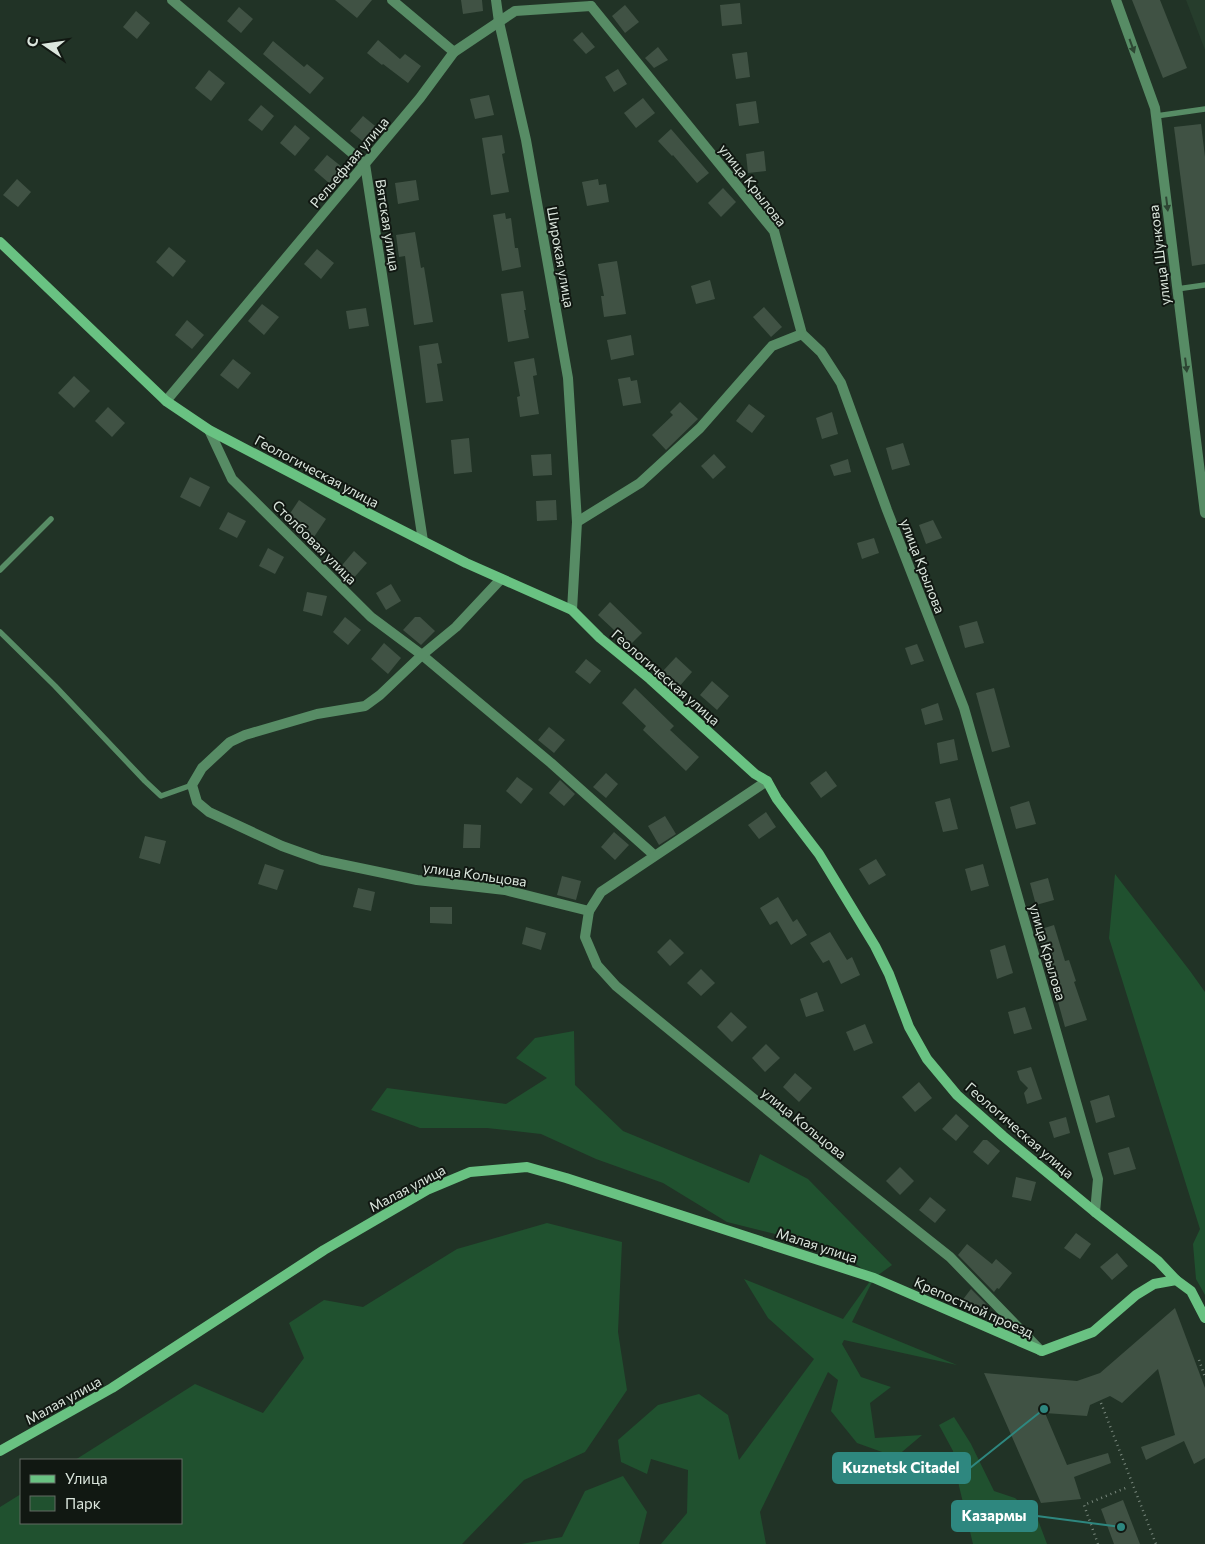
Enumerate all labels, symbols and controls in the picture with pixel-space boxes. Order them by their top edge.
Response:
north arrow [20,20,70,70]
text: С [22,35,41,49]
one-way arrow [1129,39,1137,54]
street label: Рельефная улица [306,113,392,211]
street label: улица Крылова [716,140,790,230]
street label: Вятская улица [372,178,404,272]
one-way arrow [1163,196,1171,212]
street label: улица Шункова [1144,204,1174,306]
street label: Широкая улица [544,205,578,309]
one-way arrow [1183,357,1191,373]
street label: Геологическая улица [252,431,382,511]
street label: Столбовая улица [269,496,361,588]
street label: улица Крылова [897,516,949,616]
street label: Геологическая улица [608,625,724,729]
street label: улица Кольцова [422,858,528,890]
street label: улица Крылова [1026,902,1070,1002]
street label: Геологическая улица [962,1078,1078,1182]
street label: улица Кольцова [758,1083,850,1163]
street label: Малая улица [366,1161,448,1215]
street label: Малая улица [774,1224,860,1266]
street label: Крепостной проезд [912,1273,1036,1341]
street label: Малая улица [22,1372,104,1428]
callout: Kuznetsk Citadel [833,1453,970,1483]
text: Kuznetsk Citadel [842,1458,960,1476]
legend [20,1459,182,1524]
text: Улица [65,1469,107,1487]
text: Парк [65,1494,101,1512]
callout: Казармы [952,1501,1037,1531]
text: Казармы [961,1506,1027,1524]

